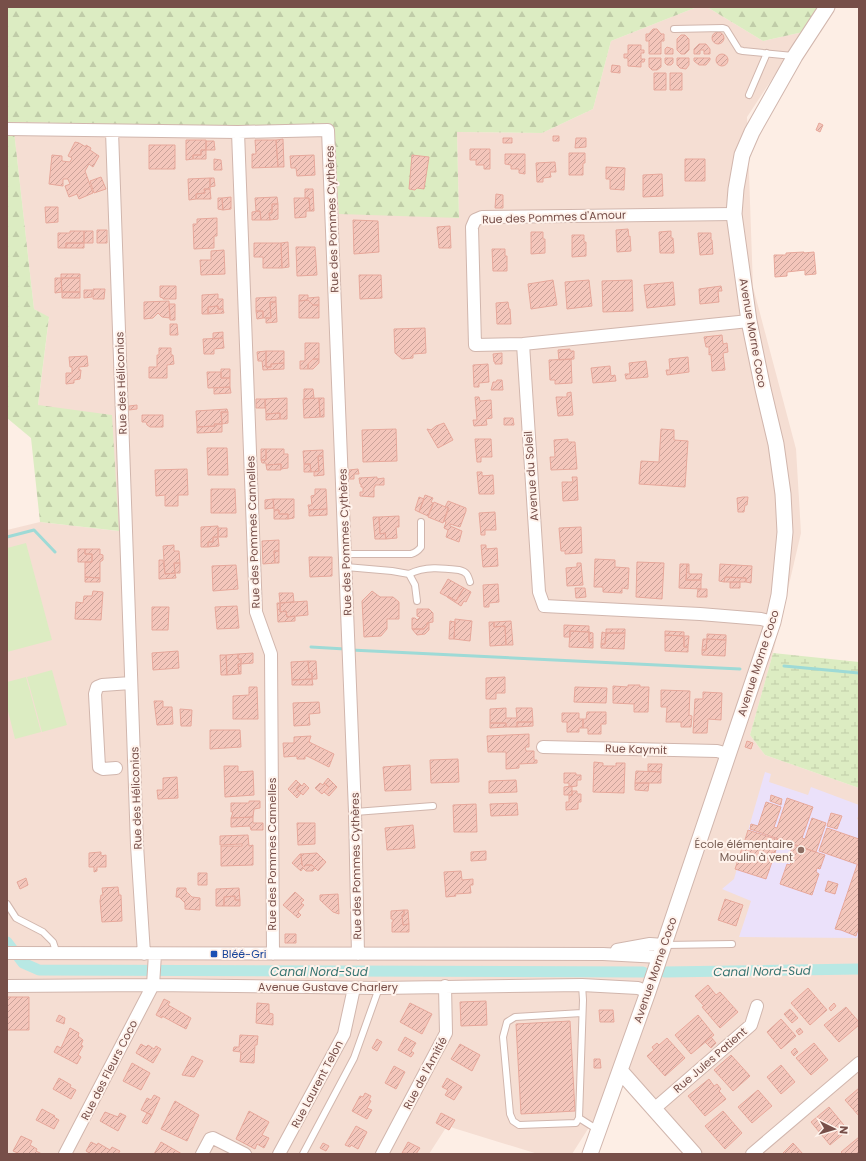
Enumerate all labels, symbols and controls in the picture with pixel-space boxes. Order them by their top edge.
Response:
street label: Rue des Pommes Cythères [321,145,343,293]
street label: Rue des Pommes d'Amour [482,206,626,228]
street label: Avenue Morne Coco [735,277,771,389]
street label: Rue des Héliconias [111,331,131,435]
street label: Avenue du Soleil [520,431,542,521]
street label: Rue des Pommes Cannelles [242,455,264,609]
street label: Rue des Pommes Cythères [334,468,356,616]
street label: Avenue Morne Coco [733,608,783,718]
street label: Rue Kaymit [605,740,667,758]
street label: Rue des Héliconias [126,746,146,850]
street label: Rue des Pommes Cannelles [264,777,280,930]
street label: Rue des Pommes Cythères [347,792,365,940]
place label: École élémentaire Moulin à vent [695,836,793,865]
marker: École élémentaire Moulin à vent [796,845,806,855]
street label: Avenue Morne Coco [629,915,681,1025]
place label: Bléé-Gri [222,946,267,962]
marker: Bléé-Gri [209,949,219,959]
water label: Canal Nord-Sud [713,962,812,980]
water label: Canal Nord-Sud [270,963,369,980]
street label: Avenue Gustave Charlery [258,979,399,995]
street label: Rue des Fleurs Coco [77,1017,141,1123]
street label: Rue Jules Patient [670,1023,750,1097]
street label: Rue de l'Amitié [399,1034,451,1112]
street label: Rue Laurent Telon [287,1037,347,1131]
north arrow [814,1109,854,1149]
text: N [836,1125,852,1135]

